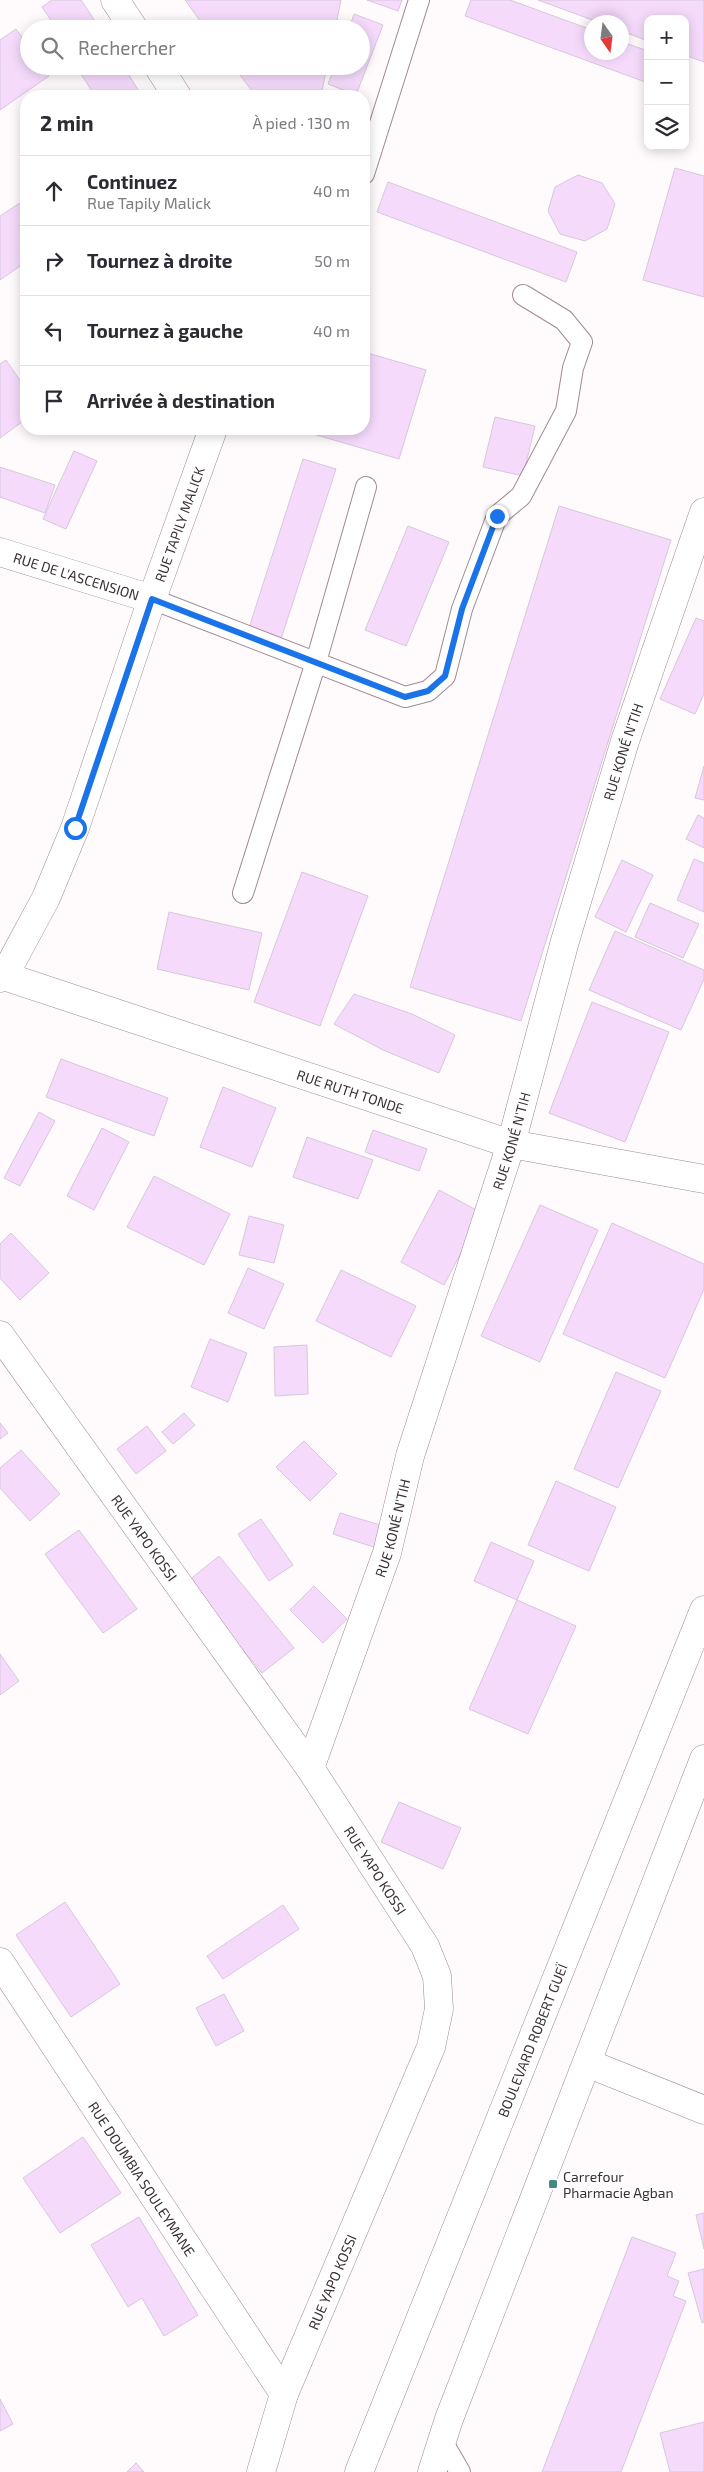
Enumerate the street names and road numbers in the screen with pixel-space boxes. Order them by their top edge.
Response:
street label: RUE TAPILY MALICK [150,463,208,584]
street label: RUE DE L'ASCENSION [11,548,141,603]
street label: RUE KONÉ N'TIH [599,701,646,802]
street label: RUE RUTH TONDE [295,1065,406,1116]
street label: RUE KONÉ N'TIH [488,1090,533,1192]
street label: RUE KONÉ N'TIH [371,1477,413,1579]
street label: RUE YAPO KOSSI [108,1491,182,1584]
street label: RUE YAPO KOSSI [341,1823,411,1917]
street label: BOULEVARD ROBERT GUEÏ [493,1961,570,2120]
street label: RUE DOUMBIA SOULEYMANE [85,2098,199,2259]
street label: RUE YAPO KOSSI [304,2232,360,2332]

